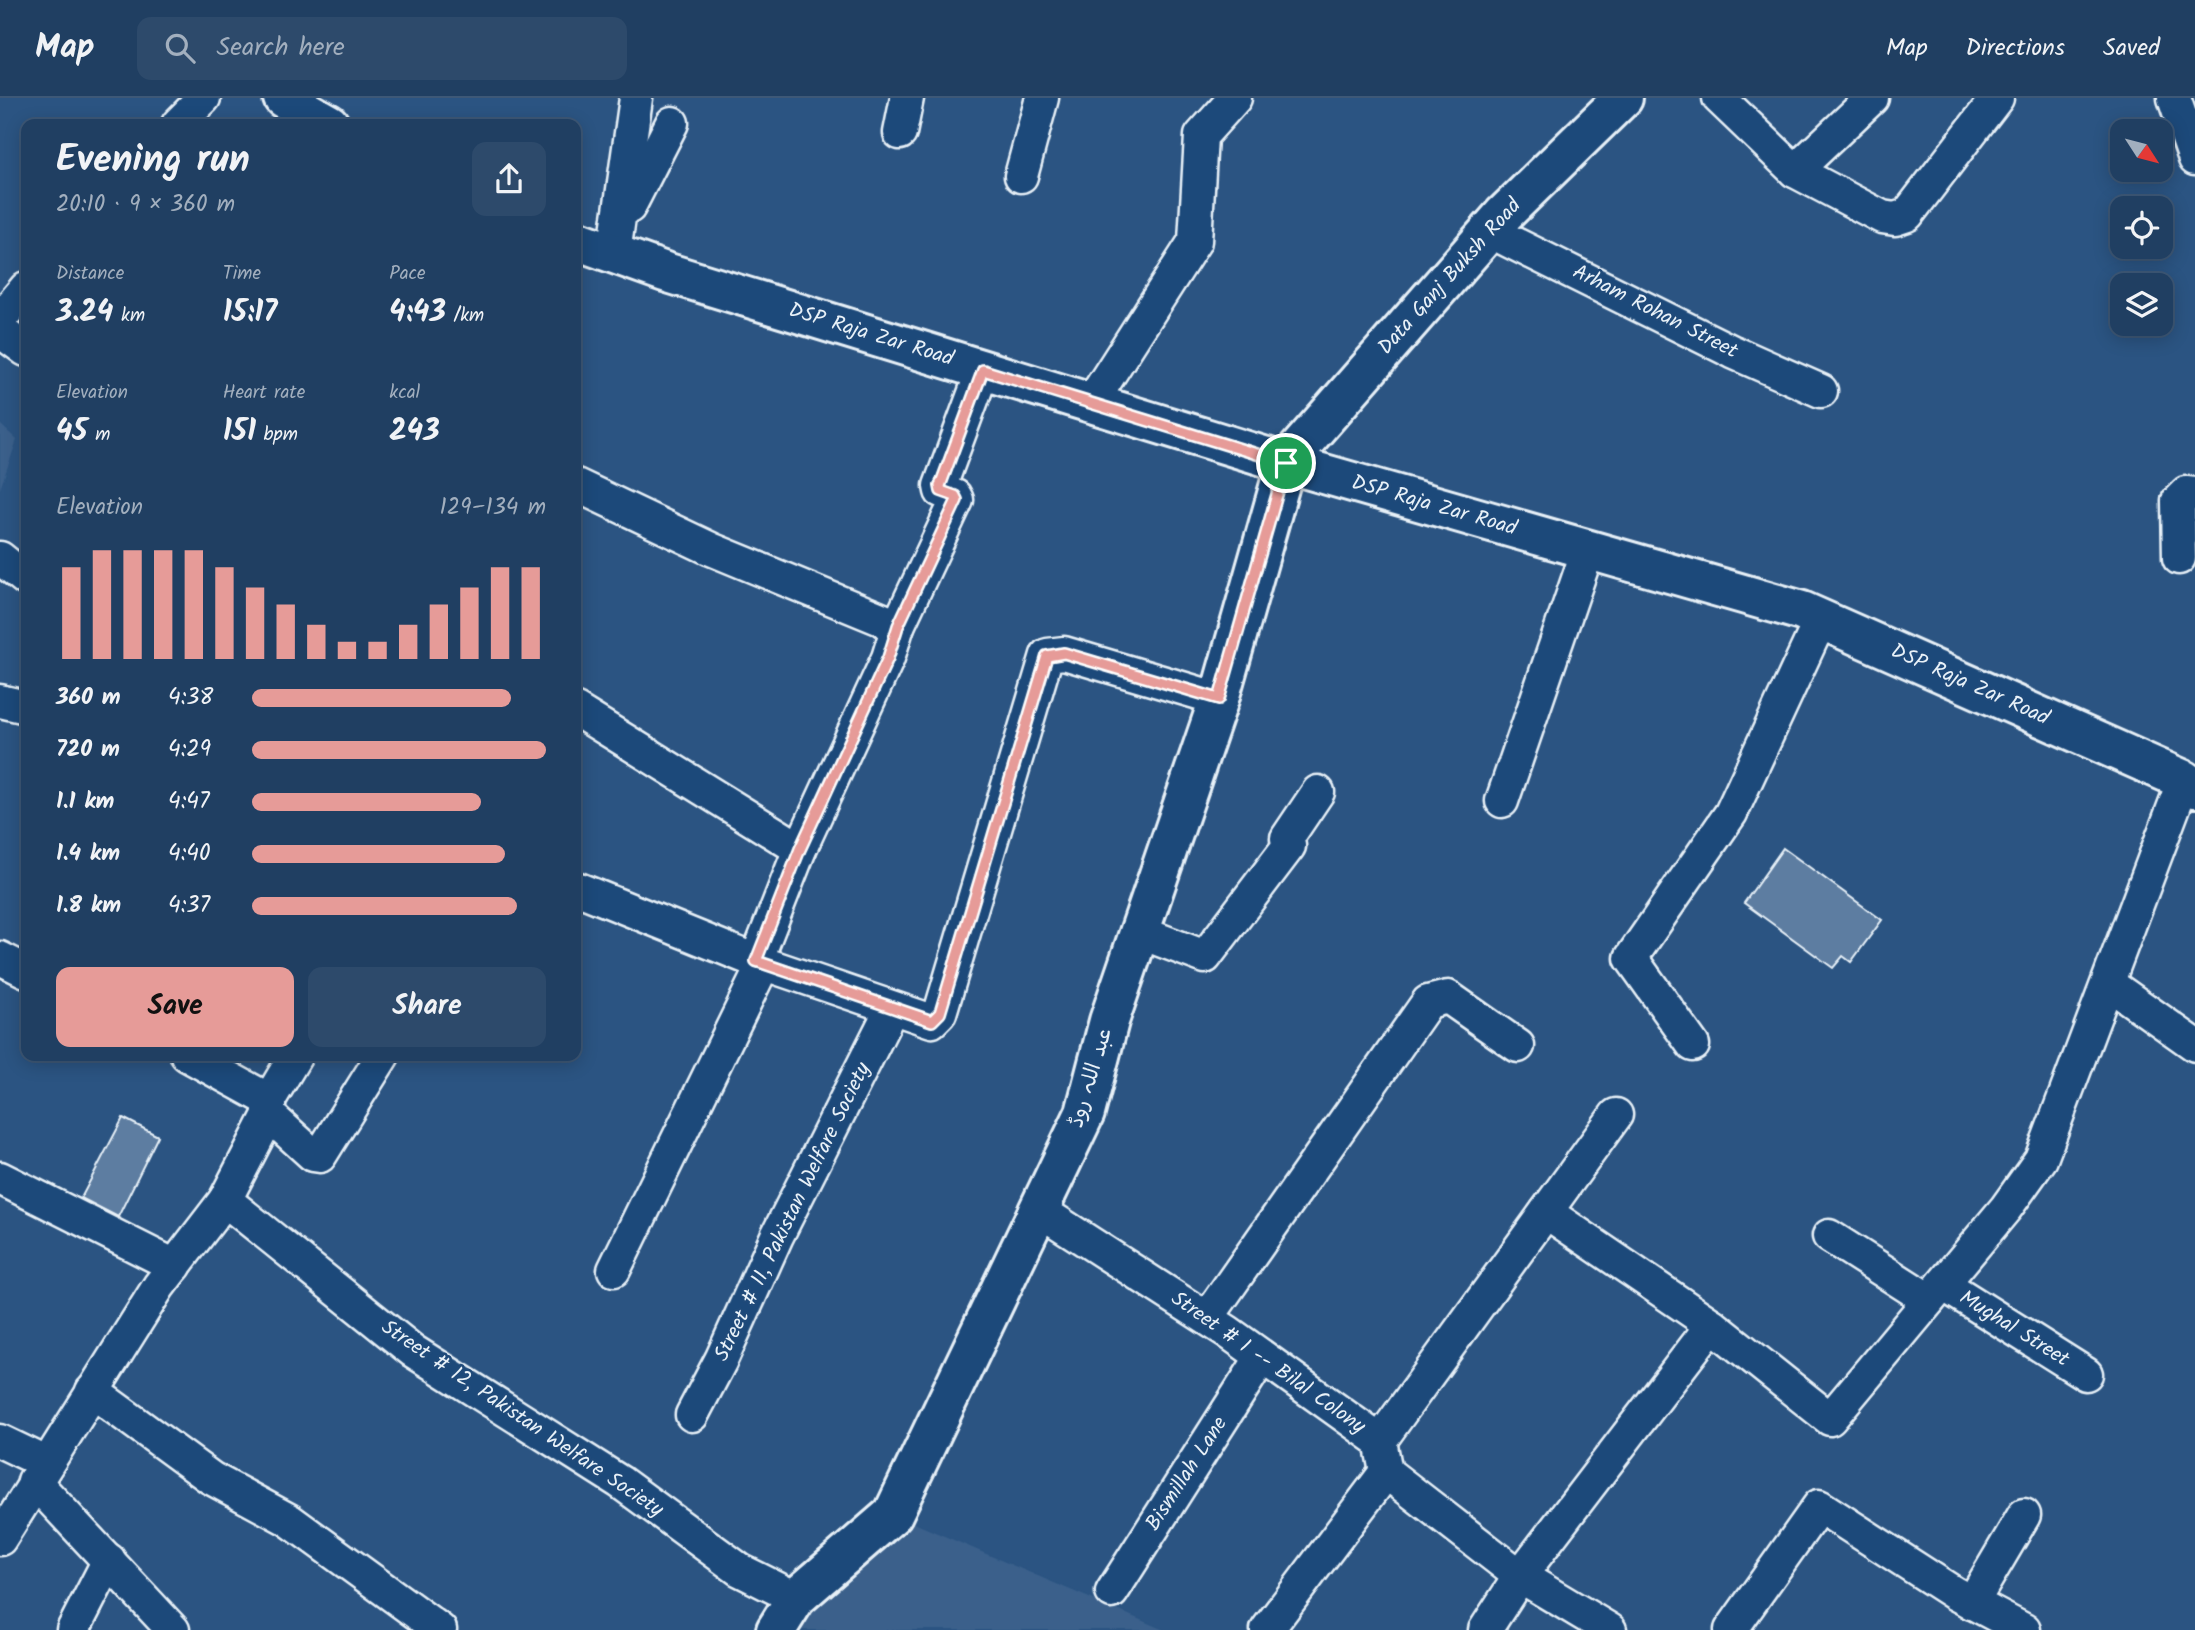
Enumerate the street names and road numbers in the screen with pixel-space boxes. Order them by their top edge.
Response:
street label: Data Ganj Buksh Road [1370,191,1530,363]
street label: Arham Rohan Street [1567,256,1744,368]
street label: DSP Raja Zar Road [785,294,958,376]
street label: DSP Raja Zar Road [1347,467,1521,546]
street label: DSP Raja Zar Road [1885,635,2055,735]
street label: عبد اللہ روڈ [1060,1024,1122,1132]
street label: Street # 11, Pakistan Welfare Society [706,1057,880,1367]
street label: Mughal Street [1952,1282,2076,1376]
street label: Street # 1 -- Bilal Colony [1164,1283,1372,1443]
street label: Street # 12, Pakistan Welfare Society [374,1312,670,1526]
street label: Bismillah Lane [1138,1410,1237,1538]

